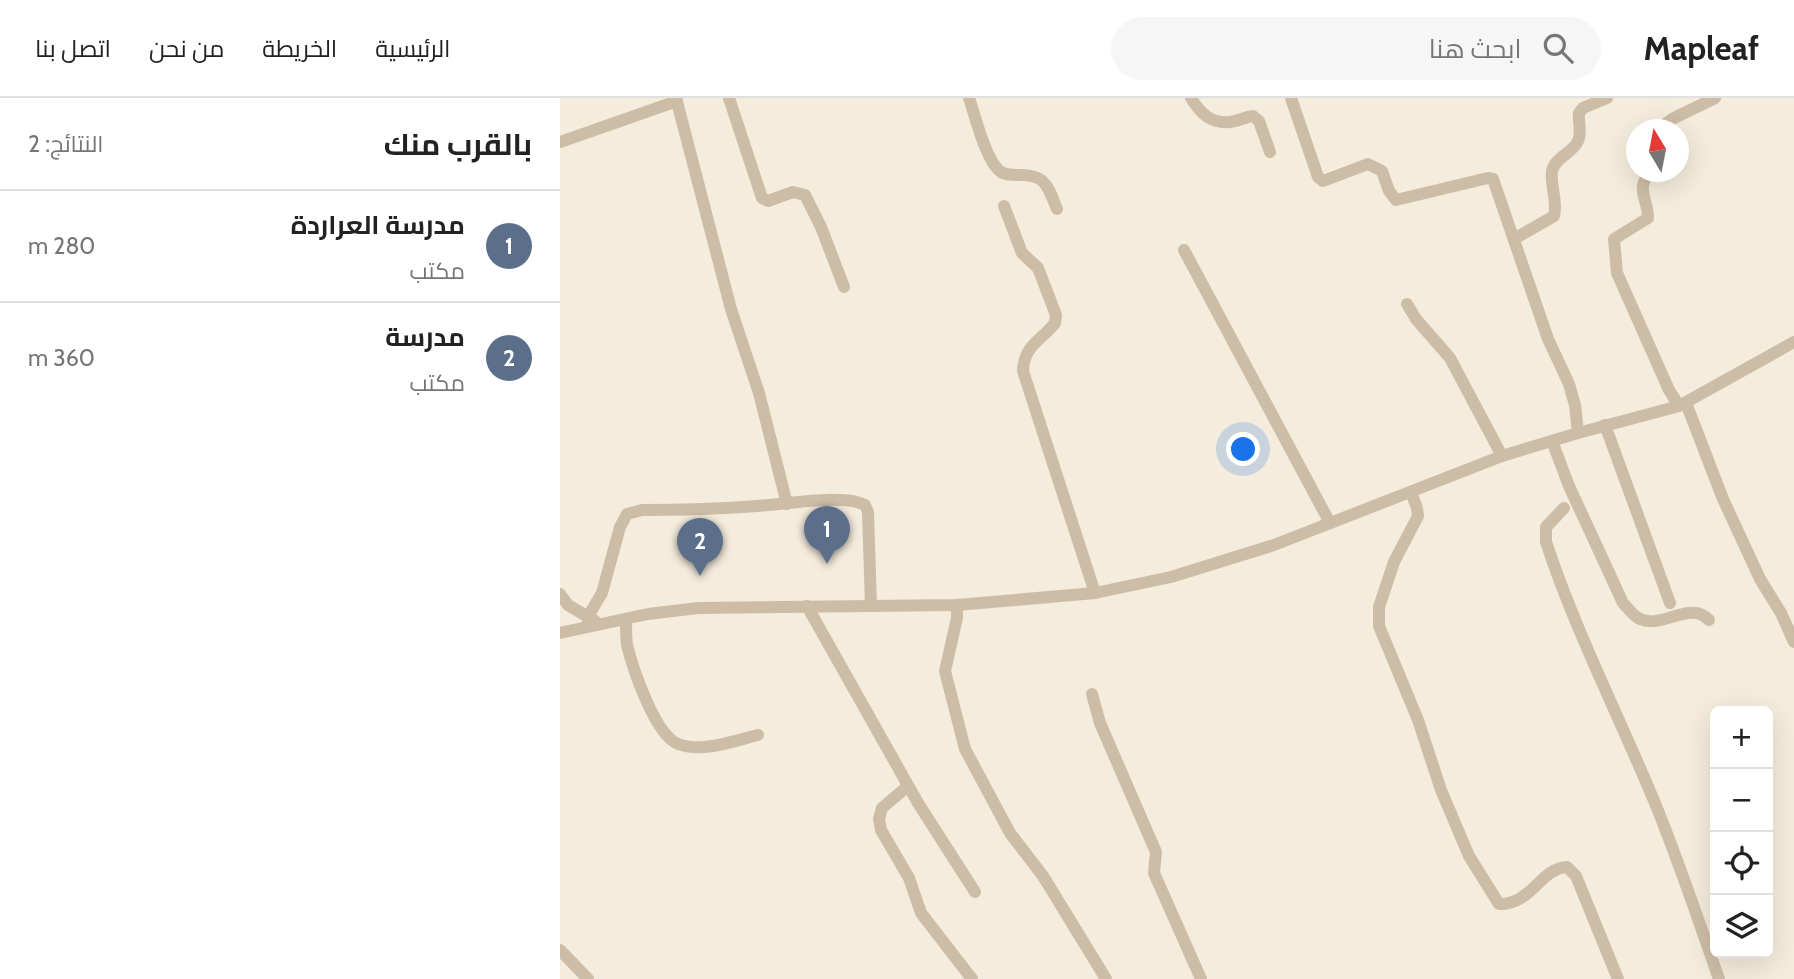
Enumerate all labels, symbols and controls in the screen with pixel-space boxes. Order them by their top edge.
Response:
search box [1111,17,1601,80]
text: Mapleaf [1643,28,1759,68]
icon: search [1539,29,1577,67]
text: ابحث هنا [1429,33,1521,65]
text: اتصل بنا [35,34,111,63]
text: من نحن [149,34,224,63]
text: الخريطة [262,34,337,63]
text: الرئيسية [375,34,451,63]
north arrow [1626,119,1689,182]
text: بالقرب منك [384,126,532,163]
text: النتائج: 2 [28,130,103,158]
text: مدرسة العراردة [291,209,465,241]
text: 280 m [28,232,95,260]
text: 1 [505,232,513,260]
text: مكتب [410,257,465,285]
text: مدرسة [385,321,465,353]
text: 360 m [28,344,95,372]
text: 2 [503,344,515,372]
text: مكتب [410,369,465,397]
your location [1226,432,1260,466]
pin: 1 [804,506,850,564]
pin: 2 [677,518,723,576]
map controls [1710,706,1773,958]
button: + [1710,706,1773,769]
button: − [1710,769,1773,832]
button: locate [1710,832,1773,895]
button: layers [1710,895,1773,958]

